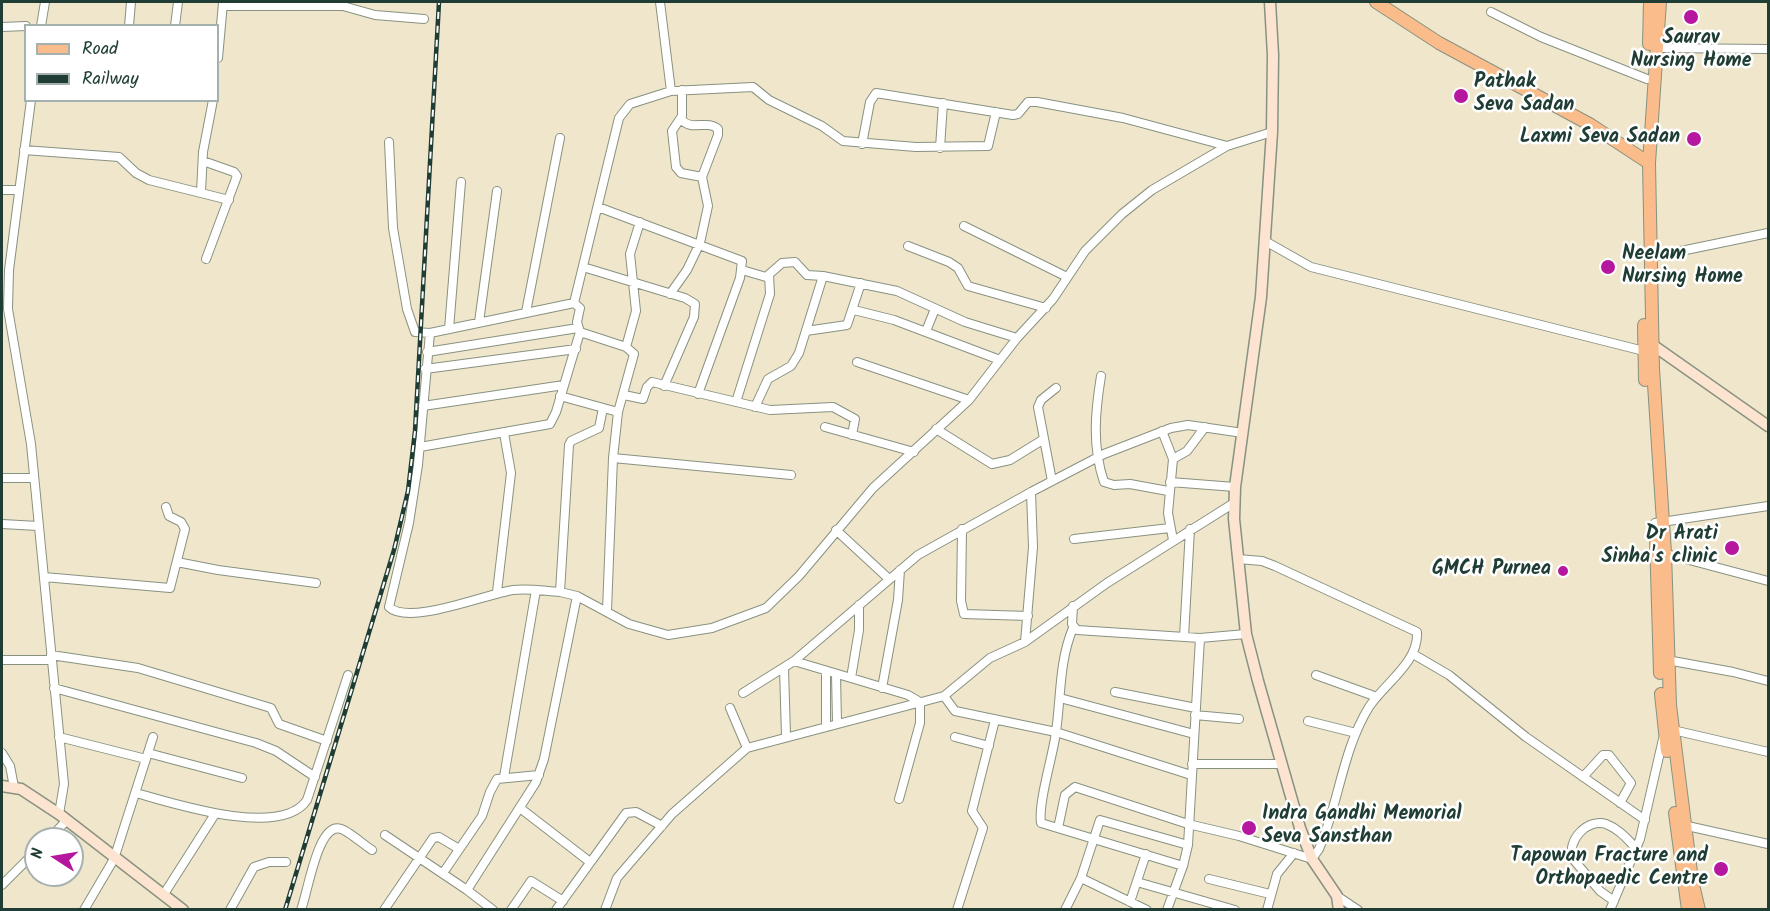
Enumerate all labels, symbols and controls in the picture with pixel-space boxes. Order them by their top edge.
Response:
marker: Saurav Nursing Home [1682,8,1700,26]
legend [24,24,219,102]
place label: Saurav Nursing Home [1631,28,1751,75]
text: Road [82,35,118,64]
text: Railway [82,65,139,94]
place label: Pathak Seva Sadan [1474,72,1574,119]
marker: Pathak Seva Sadan [1452,87,1470,105]
place label: Laxmi Seva Sadan [1520,127,1680,151]
marker: Laxmi Seva Sadan [1685,130,1703,148]
place label: Neelam Nursing Home [1622,244,1743,291]
marker: Neelam Nursing Home [1599,258,1617,276]
place label: Dr Arati Sinha's clinic [1601,524,1718,571]
marker: Dr Arati Sinha's clinic [1723,539,1741,557]
place label: GMCH Purnea [1432,559,1551,583]
marker: GMCH Purnea [1556,564,1570,578]
place label: Indra Gandhi Memorial Seva Sansthan [1262,804,1462,851]
marker: Indra Gandhi Memorial Seva Sansthan [1240,819,1258,837]
north arrow [24,827,84,887]
text: N [25,846,51,861]
place label: Tapowan Fracture and Orthopaedic Centre [1510,846,1708,893]
marker: Tapowan Fracture and Orthopaedic Centre [1712,860,1730,878]

